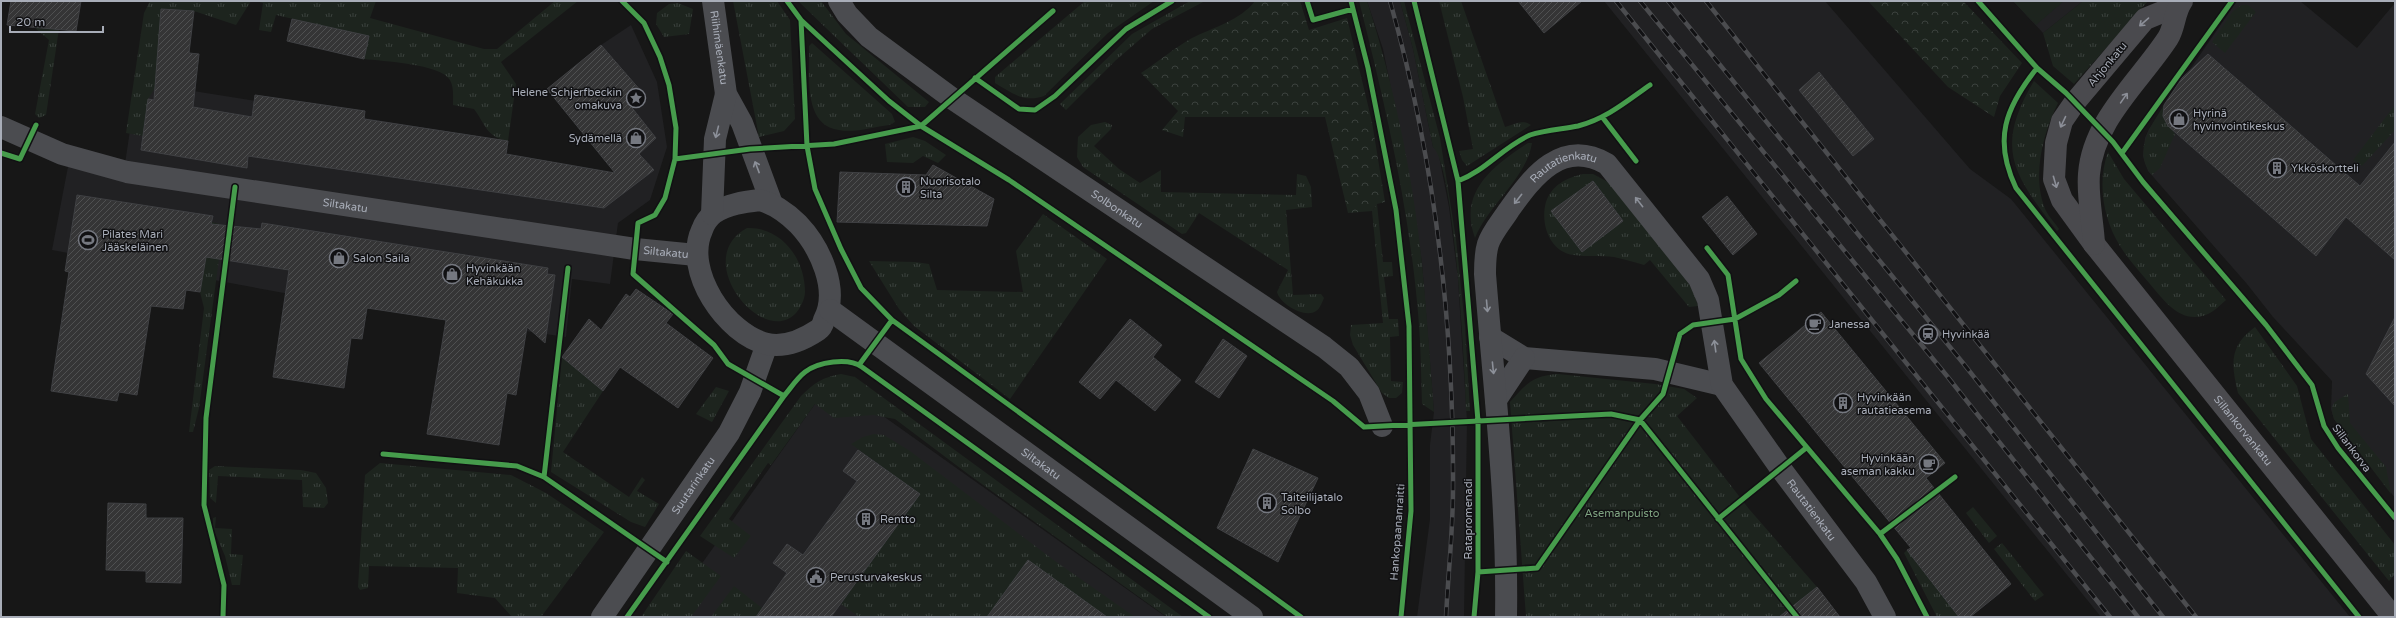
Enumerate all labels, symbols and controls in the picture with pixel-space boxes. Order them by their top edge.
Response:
scale bar [10,8,103,34]
street label: Riihimäenkatu [707,10,731,86]
text: 20 m [16,15,45,29]
one-way arrow [2139,17,2150,26]
street label: Ahjonkatu [2085,40,2130,89]
place label: Helene Schjerfbeckin omakuva [512,86,622,112]
place icon: Helene Schjerfbeckin omakuva [625,87,647,109]
one-way arrow [2120,92,2128,103]
place label: Hyrinä hyvinvointikeskus [2193,107,2285,133]
shop icon: Hyrinä hyvinvointikeskus [2168,108,2190,130]
one-way arrow [2059,115,2066,127]
one-way arrow [712,125,720,138]
shop icon: Sydämellä [625,127,647,149]
place label: Sydämellä [569,132,622,145]
street label: Rautatienkatu [1527,149,1599,186]
building icon: Ykköskortteli [2266,157,2288,179]
one-way arrow [753,162,761,174]
place label: Ykköskortteli [2291,162,2359,175]
place label: Nuorisotalo Silta [920,175,981,201]
one-way arrow [2052,175,2060,188]
building icon: Nuorisotalo Silta [895,176,917,198]
street label: Solbonkatu [1089,187,1145,231]
one-way arrow [1514,193,1522,204]
street label: Siltakatu [322,196,369,215]
one-way arrow [1634,196,1643,207]
place label: Pilates Mari Jääskeläinen [102,228,168,254]
sports icon: Pilates Mari Jääskeläinen [77,229,99,251]
street label: Siltakatu [643,244,689,261]
shop icon: Salon Saila [328,247,350,269]
place label: Salon Saila [353,252,410,265]
place label: Hyvinkään Kehäkukka [466,262,523,288]
shop icon: Hyvinkään Kehäkukka [441,263,463,285]
one-way arrow [1484,299,1491,312]
cafe icon: Janessa [1804,313,1826,335]
place label: Janessa [1829,318,1870,331]
station icon: Hyvinkää [1917,323,1939,345]
place label: Hyvinkää [1942,328,1990,341]
one-way arrow [1711,340,1719,353]
one-way arrow [1489,361,1497,374]
place label: Hyvinkään rautatieasema [1857,391,1931,417]
building icon: Hyvinkään rautatieasema [1832,392,1854,414]
street label: Sillankorvankatu [2211,393,2275,468]
street label: Sillankorva [2329,422,2374,475]
street label: Siltakatu [1019,445,1063,483]
place label: Hyvinkään aseman kakku [1841,452,1915,478]
cafe icon: Hyvinkään aseman kakku [1918,453,1940,475]
street label: Suutarinkatu [669,454,718,517]
street label: Rautatienkatu [1784,477,1839,543]
street label: Ratapromenadi [1462,479,1475,559]
street label: Hankopaananraitti [1388,483,1407,581]
place label: Taiteilijatalo Solbo [1281,491,1343,517]
building icon: Taiteilijatalo Solbo [1256,492,1278,514]
park label: Asemanpuisto [1584,507,1660,520]
building icon: Rentto [855,508,877,530]
place label: Rentto [880,513,916,526]
public building icon: Perusturvakeskus [805,566,827,588]
place label: Perusturvakeskus [830,571,922,584]

